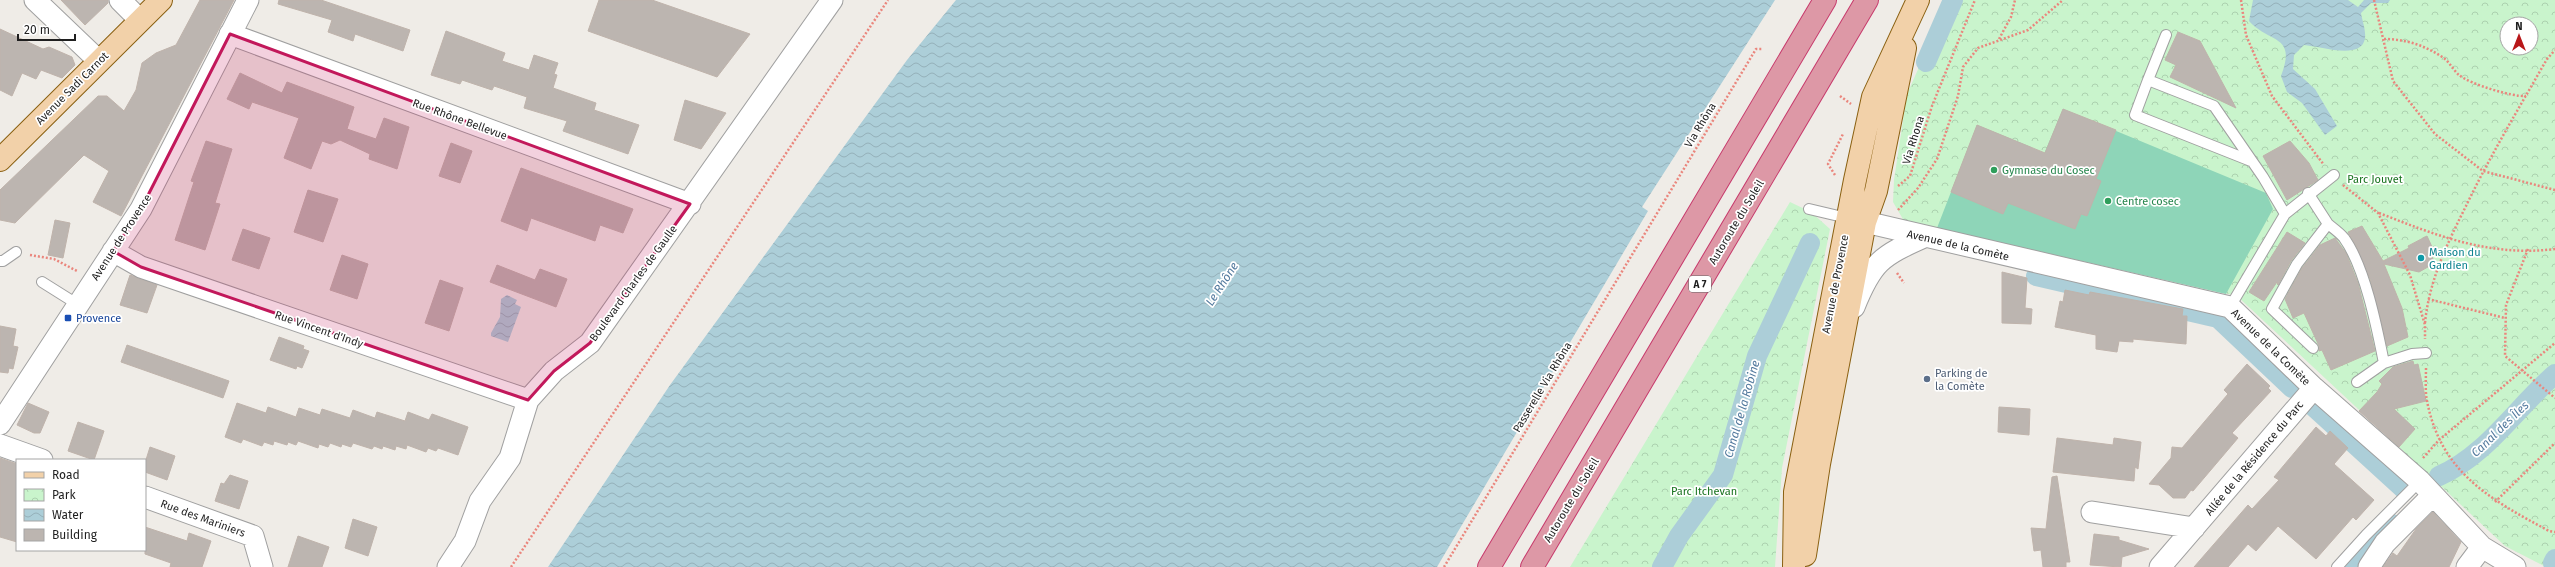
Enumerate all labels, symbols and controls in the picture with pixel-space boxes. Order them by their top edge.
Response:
scale bar [18,16,75,42]
north arrow [2499,16,2539,56]
text: N [2515,20,2523,33]
text: 20 m [24,23,50,37]
street label: Avenue Sadi Carnot [33,49,111,127]
street label: Rue Rhône Bellevue [411,96,509,143]
street label: Via Rhôna [1682,100,1719,150]
street label: Via Rhona [1900,114,1927,166]
place label: Gymnase du Cosec [2002,164,2095,177]
marker: Gymnase du Cosec [1989,165,1999,175]
park label: Parc Jouvet [2347,173,2403,186]
street label: Autoroute du Soleil [1706,178,1767,267]
street label: Avenue de Provence [89,192,154,283]
place label: Centre cosec [2116,195,2179,208]
marker: Centre cosec [2103,196,2113,206]
street label: Boulevard Charles de Gaulle [587,223,680,344]
street label: Avenue de la Comète [1905,227,2010,264]
street label: Avenue de Provence [1820,234,1851,335]
place label: Maison du Gardien [2429,246,2481,272]
marker: Maison du Gardien [2416,253,2426,263]
water label: Le Rhône [1203,260,1241,308]
road number: A 7 [1689,276,1711,292]
street label: Avenue de la Comète [2229,306,2313,388]
street label: Rue Vincent d'Indy [273,308,365,351]
place label: Provence [76,312,121,325]
marker: Provence [63,313,73,323]
street label: Passerelle Via Rhôna [1510,340,1575,435]
water label: Canal de la Robine [1721,359,1763,459]
place label: Parking de la Comète [1935,367,1987,393]
marker: Parking de la Comète [1922,374,1932,384]
water label: Canal des Îles [2468,397,2532,460]
street label: Allée de la Résidence du Parc [2203,398,2306,518]
street label: Autoroute du Soleil [1541,456,1602,545]
legend [16,459,146,551]
text: Road [52,468,80,482]
park label: Parc Itchevan [1671,485,1737,498]
text: Park [52,488,76,502]
street label: Rue des Mariniers [159,497,247,540]
text: Water [52,508,84,522]
text: Building [52,528,98,542]

